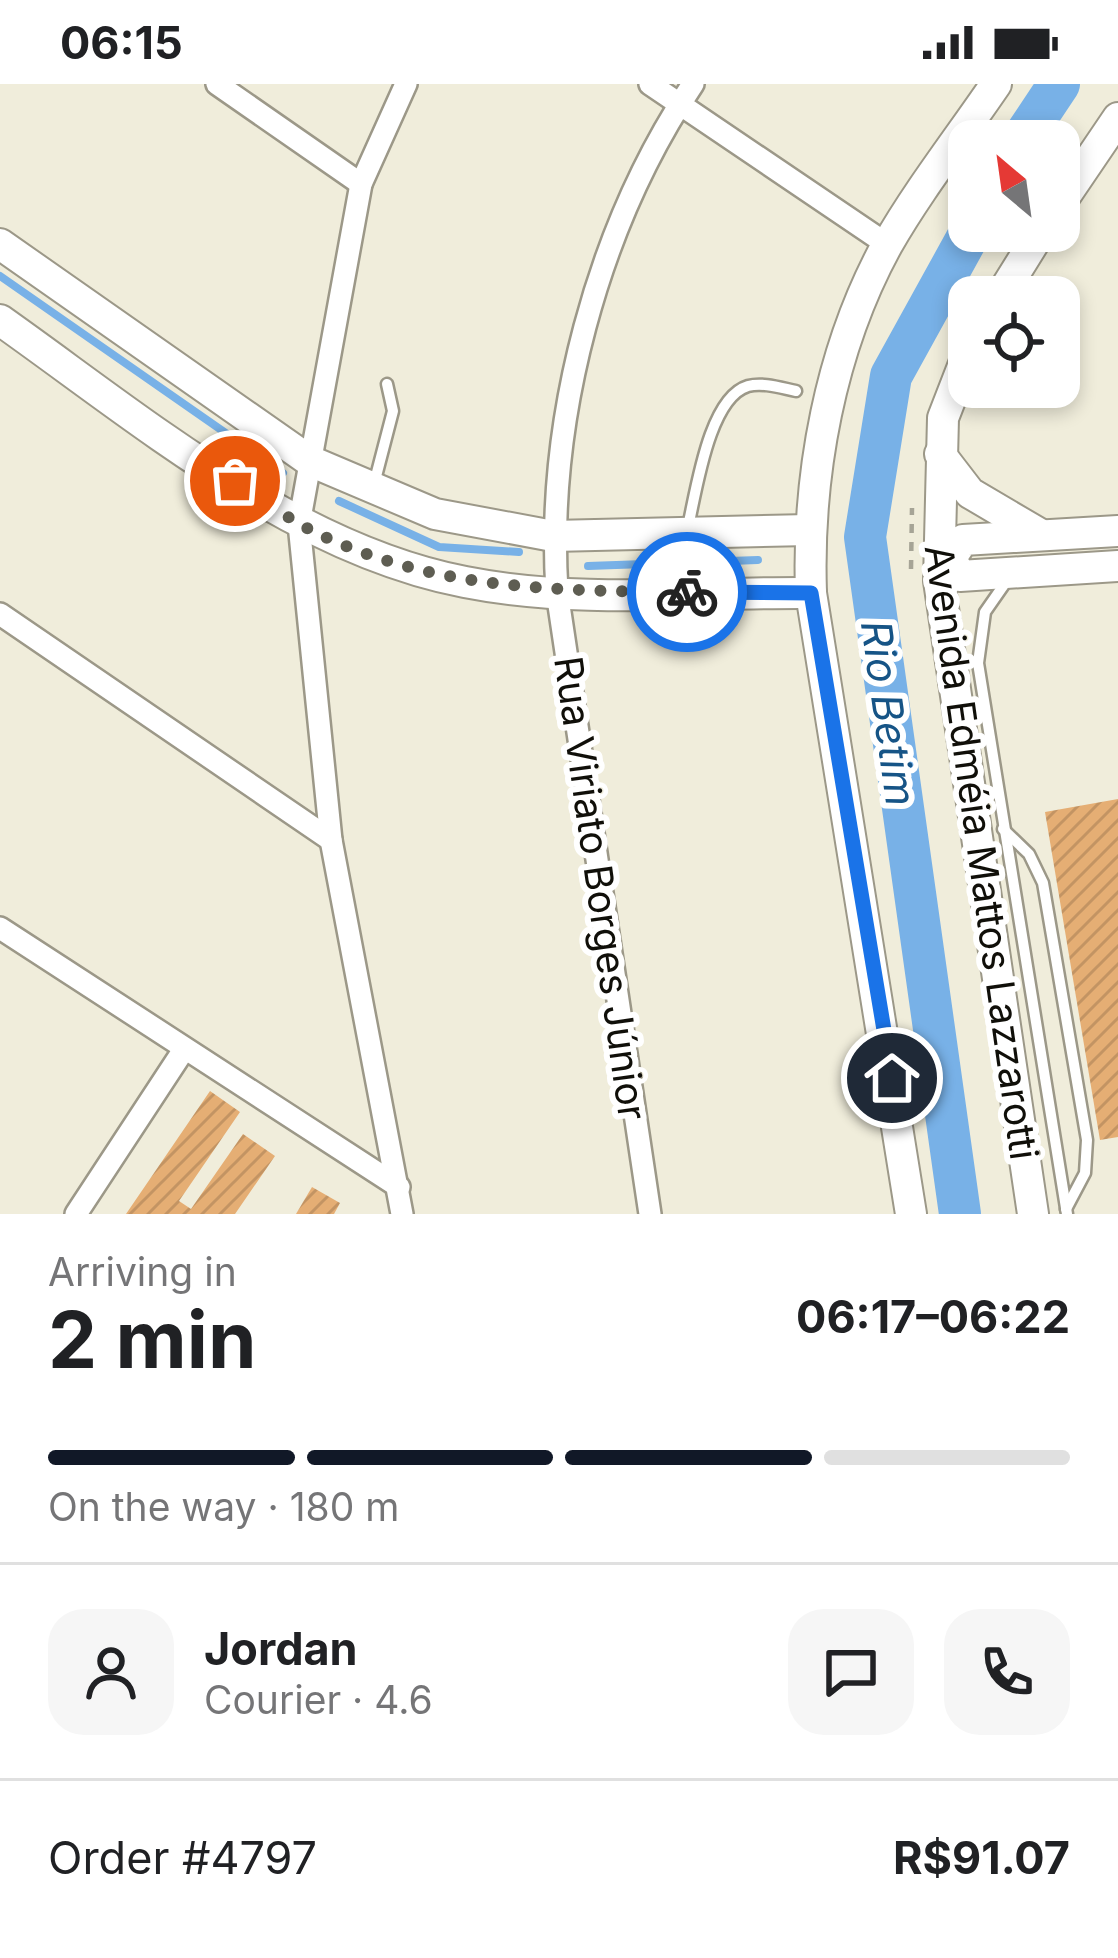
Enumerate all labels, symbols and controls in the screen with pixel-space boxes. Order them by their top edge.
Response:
text: 06:15 [60,15,183,70]
north arrow [948,120,1080,252]
map controls [948,120,1080,408]
button: locate [948,276,1080,408]
pin [184,430,286,532]
icon: bag [202,448,268,514]
courier [627,532,747,652]
street label: Avenida Edméia Mattos Lazzarotti [916,541,1048,1163]
icon: bike [654,559,720,625]
water label: Rio Betim [851,617,927,809]
street label: Rua Viriato Borges Júnior [545,653,657,1123]
pin [841,1027,943,1129]
icon: home [859,1045,925,1111]
text: Arriving in [48,1248,237,1295]
text: 06:17–06:22 [796,1289,1070,1344]
text: 2 min [48,1292,256,1387]
text: On the way · 180 m [48,1483,399,1530]
button: person [48,1609,174,1735]
button: chat [788,1609,914,1735]
button: phone [944,1609,1070,1735]
text: Jordan [204,1621,358,1676]
text: Courier · 4.6 [204,1676,433,1723]
text: Order #4797 [48,1830,317,1885]
text: R$91.07 [893,1830,1070,1885]

